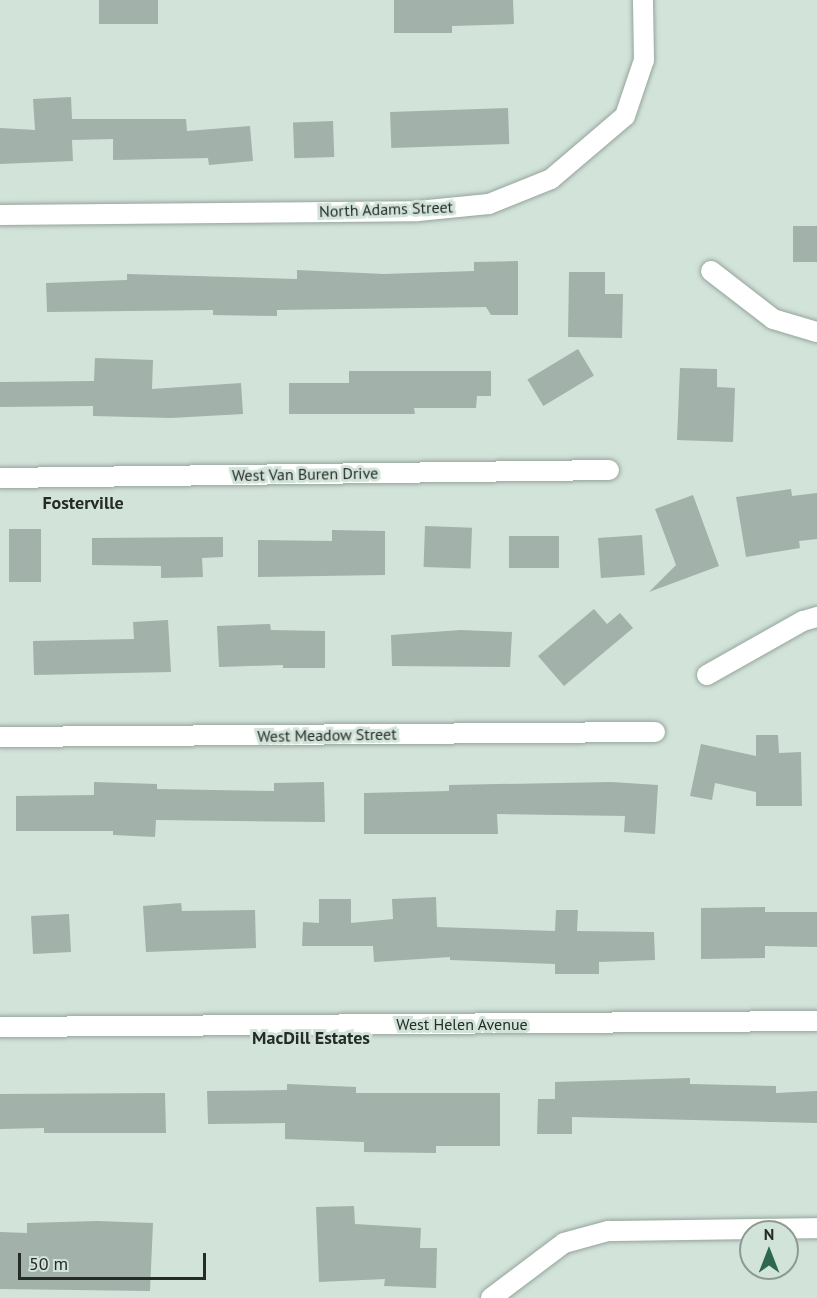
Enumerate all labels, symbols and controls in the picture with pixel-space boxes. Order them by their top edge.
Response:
street label: North Adams Street [318,197,454,221]
street label: West Van Buren Drive [231,463,379,485]
district label: Fosterville [42,492,124,514]
street label: West Meadow Street [257,724,397,746]
street label: West Helen Avenue [396,1014,528,1034]
district label: MacDill Estates [252,1027,370,1049]
north arrow [739,1220,799,1280]
text: N [764,1224,774,1244]
scale bar [21,1241,208,1279]
text: 50 m [29,1252,68,1275]

